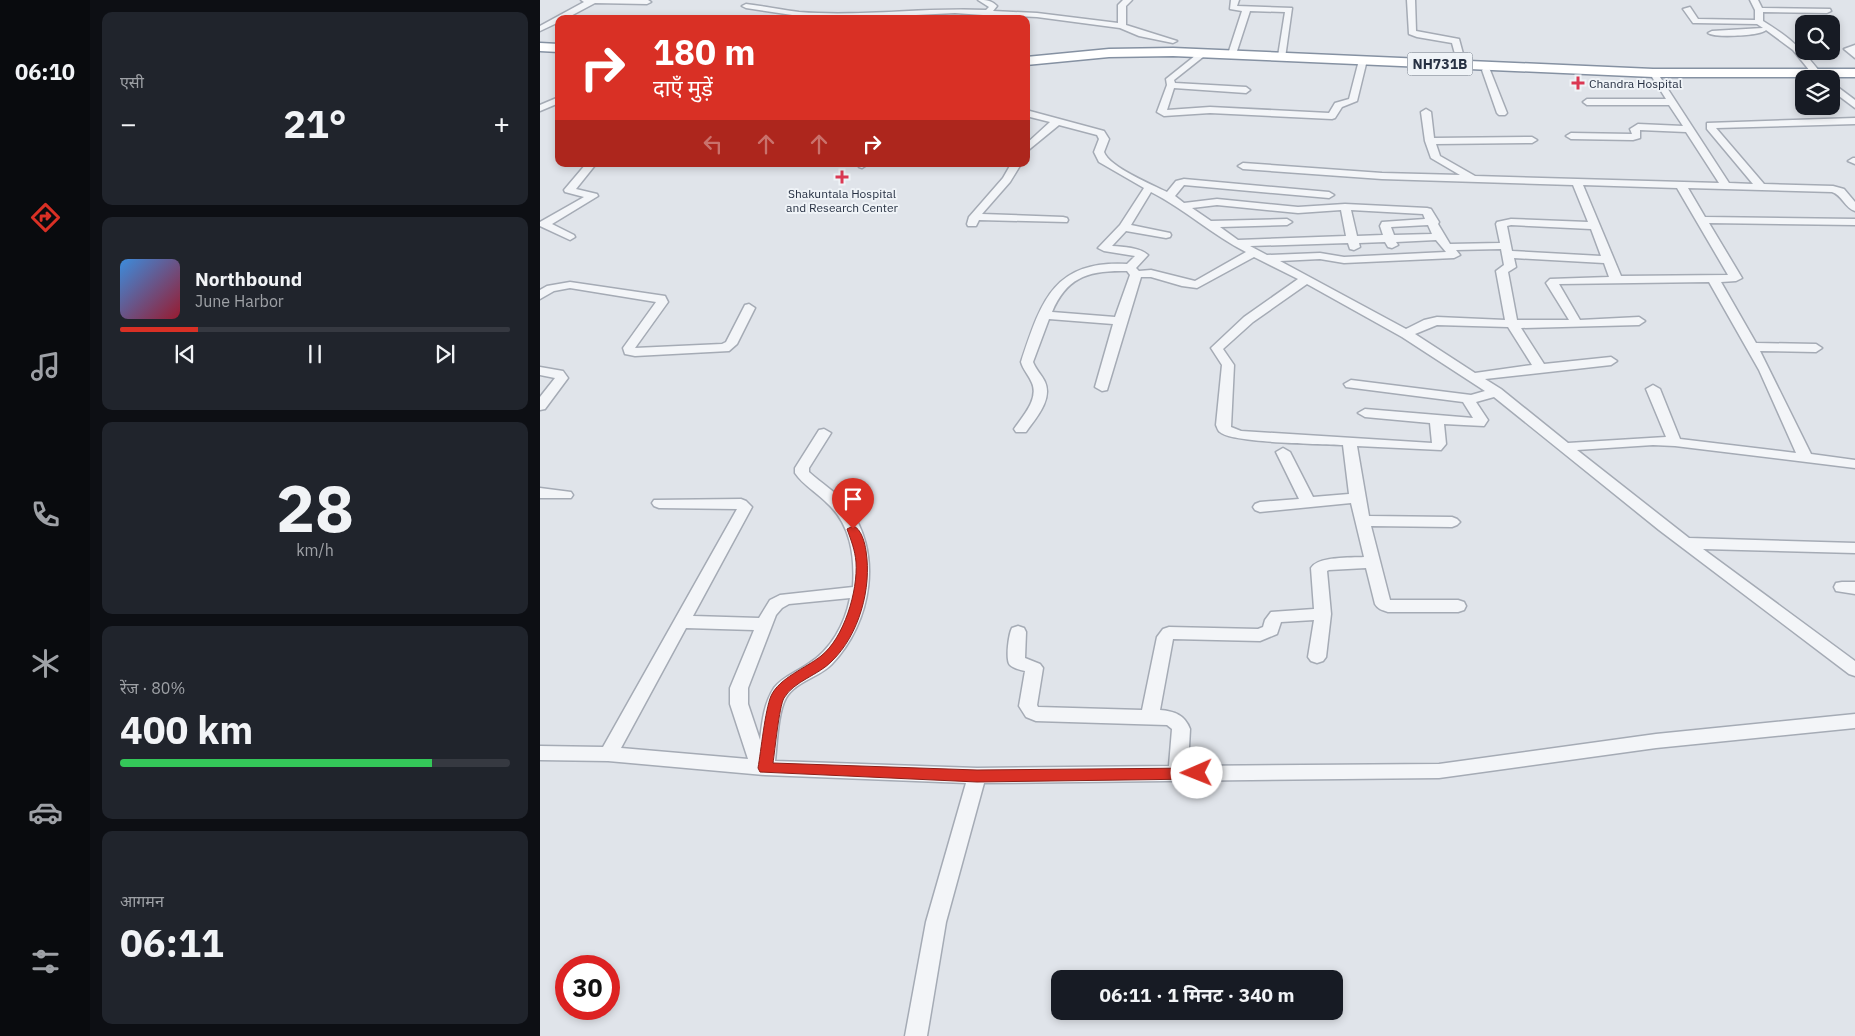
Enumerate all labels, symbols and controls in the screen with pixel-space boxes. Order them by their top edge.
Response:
map controls [1795,15,1840,115]
button: search [1795,15,1840,60]
text: 180 m [653,29,756,75]
icon: right [570,35,635,100]
road number: NH731B [1408,52,1472,76]
text: 06:10 [15,57,75,86]
button: layers [1795,70,1840,115]
text: एसी [120,72,144,92]
text: दाएँ मुड़ें [653,73,713,102]
marker: Chandra Hospital [1571,76,1585,90]
place label: Chandra Hospital [1589,76,1682,91]
text: 21° [283,99,347,148]
text: − [120,105,137,142]
text: + [493,105,510,142]
icon: left [699,130,727,158]
icon: ahead [752,130,780,158]
icon: ahead [805,130,833,158]
icon: right [858,130,886,158]
marker: Shakuntala Hospital and Research Center [835,170,849,184]
place label: Shakuntala Hospital and Research Center [786,186,899,215]
icon: directions [28,200,63,235]
text: Northbound [195,267,302,291]
text: June Harbor [195,291,284,311]
icon: previous [171,340,199,368]
icon: pause [301,340,329,368]
icon: next [431,340,459,368]
icon: music [28,349,63,384]
text: 28 [276,465,354,550]
pin [832,478,874,529]
icon: arrive [839,485,867,513]
icon: phone [28,497,63,532]
text: km/h [296,540,334,560]
icon: climate [28,646,63,681]
text: रेंज · 80% [120,678,185,698]
text: 400 km [120,705,253,754]
position arrow [1170,746,1222,798]
icon: car [28,795,63,830]
text: आगमन [120,891,164,911]
text: 06:11 [120,918,224,967]
icon: filters [28,944,63,979]
speed limit sign: 30 [555,955,620,1020]
text: 06:11 · 1 मिनट · 340 m [1100,983,1294,1007]

